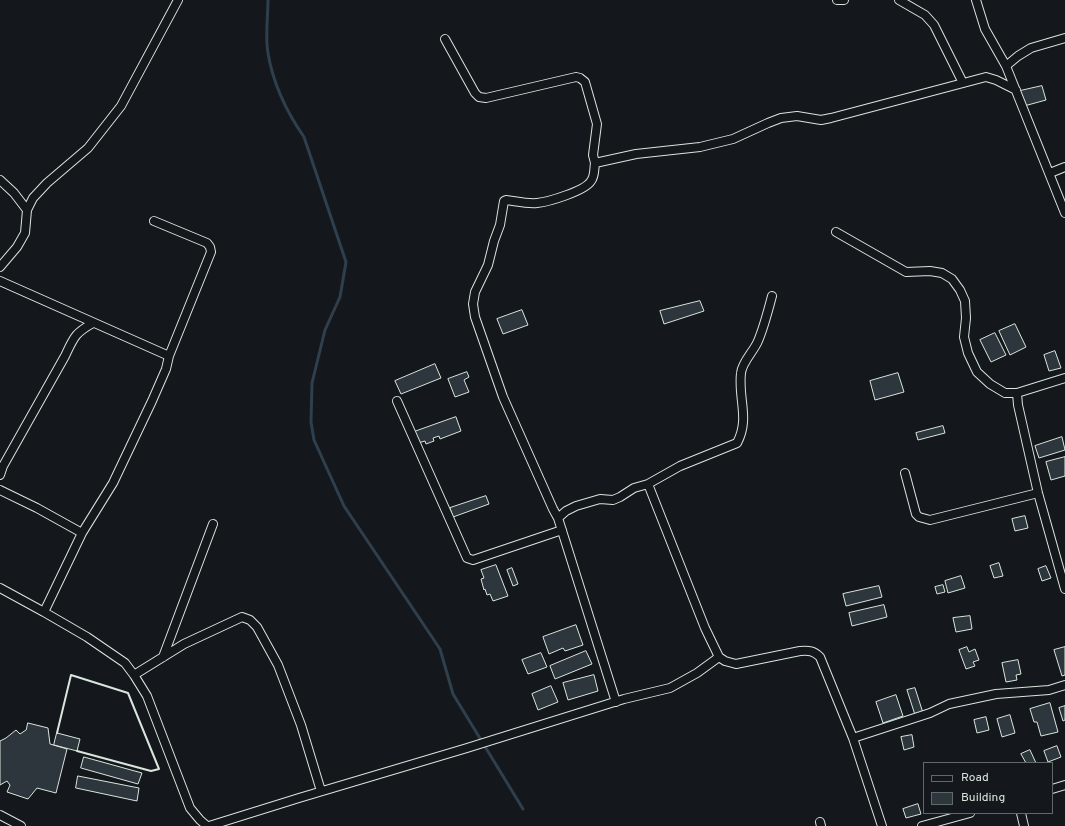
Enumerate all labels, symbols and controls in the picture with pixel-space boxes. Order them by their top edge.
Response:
legend [923,762,1053,814]
text: Road [961,770,989,786]
text: Building [961,790,1005,806]

